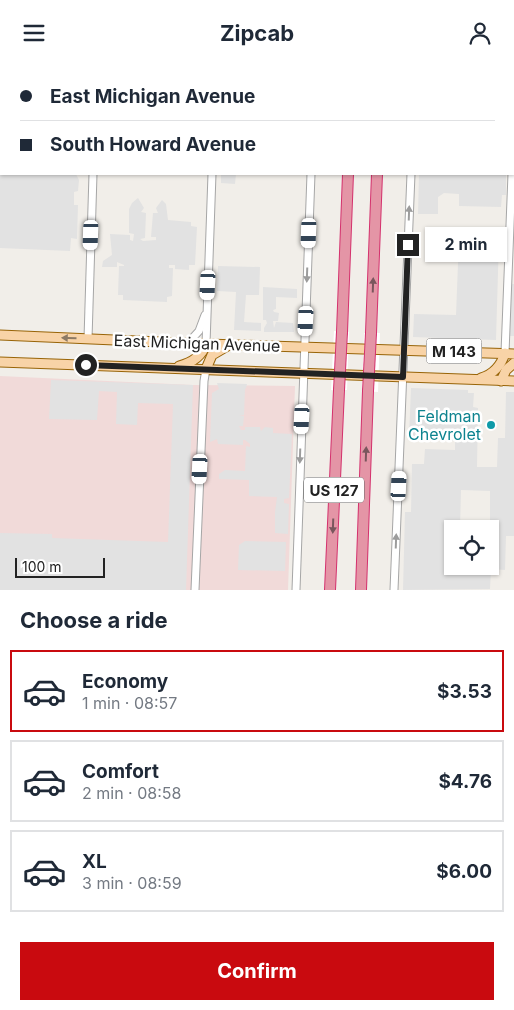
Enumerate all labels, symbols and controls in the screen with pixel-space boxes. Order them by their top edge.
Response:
icon: menu [20,19,48,47]
icon: person [466,19,494,47]
text: Zipcab [220,20,294,46]
text: East Michigan Avenue [50,85,255,108]
text: South Howard Avenue [50,133,256,156]
one-way arrow [406,205,414,221]
car [300,218,317,248]
car [82,220,99,250]
callout: 2 min [426,227,508,263]
route end [397,234,419,256]
text: 2 min [445,234,487,254]
one-way arrow [303,267,311,283]
car [199,270,216,300]
one-way arrow [369,276,377,292]
car [297,306,314,336]
street label: East Michigan Avenue [113,330,281,356]
one-way arrow [61,334,77,342]
road number: M 143 [426,339,482,363]
route start [75,354,97,376]
car [293,404,310,434]
place label: Feldman Chevrolet [408,406,481,444]
marker: Feldman Chevrolet [485,419,497,431]
one-way arrow [362,446,370,462]
one-way arrow [296,448,304,464]
car [191,454,208,484]
car [390,471,407,501]
road number: US 127 [304,477,364,503]
one-way arrow [329,518,337,534]
map controls [444,520,499,575]
button: locate [444,520,499,575]
one-way arrow [393,533,401,549]
scale bar [15,555,105,578]
text: 100 m [22,558,62,575]
text: Choose a ride [20,607,168,633]
icon: car [22,669,67,714]
text: Economy [82,670,168,693]
text: $3.53 [437,680,492,703]
text: 1 min · 08:57 [82,693,177,713]
icon: car [22,759,67,804]
text: Comfort [82,760,159,783]
text: $4.76 [438,770,492,793]
text: 2 min · 08:58 [82,783,181,803]
icon: car [22,849,67,894]
text: XL [82,850,107,873]
text: $6.00 [436,860,492,883]
text: 3 min · 08:59 [82,873,182,893]
button: Confirm [20,942,494,1000]

